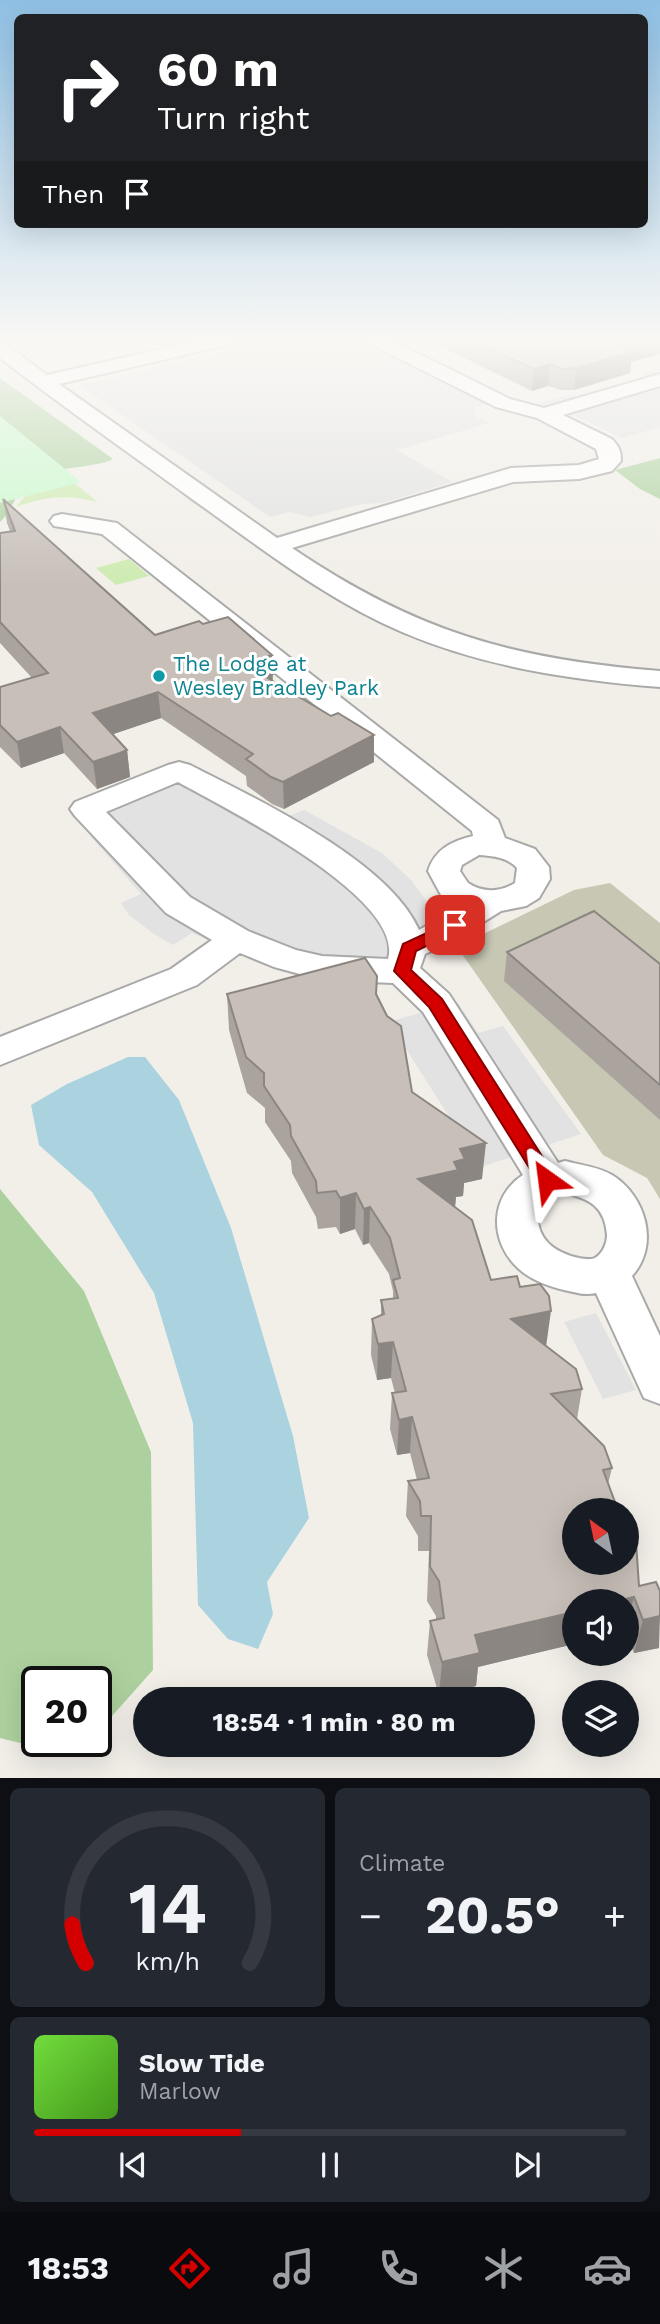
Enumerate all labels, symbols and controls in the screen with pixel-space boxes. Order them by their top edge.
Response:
text: 60 m [157,40,279,98]
icon: right [42,42,133,133]
text: Turn right [157,99,309,137]
icon: arrive [118,175,156,213]
text: Then [42,179,104,209]
place label: The Lodge at Wesley Bradley Park [173,651,379,700]
marker: The Lodge at Wesley Bradley Park [151,668,167,684]
pin [425,895,485,955]
icon: arrive [436,906,474,944]
position arrow [510,1143,584,1217]
north arrow [562,1498,639,1575]
map controls [562,1498,639,1757]
button: sound [562,1589,639,1666]
speed limit sign: 20 [21,1666,112,1757]
button: layers [562,1680,639,1757]
text: 18:54 · 1 min · 80 m [213,1707,455,1737]
text: Climate [359,1850,445,1877]
text: 14 [128,1866,207,1952]
text: 20.5° [425,1885,560,1946]
text: − [359,1894,382,1938]
text: + [603,1894,626,1938]
text: km/h [135,1947,200,1976]
text: Slow Tide [139,2048,265,2078]
text: Marlow [139,2078,221,2105]
icon: previous [114,2146,152,2184]
icon: pause [311,2146,349,2184]
icon: next [508,2146,546,2184]
icon: directions [165,2244,214,2293]
icon: music [269,2244,318,2293]
icon: phone [374,2244,423,2293]
icon: climate [479,2244,528,2293]
icon: car [583,2244,632,2293]
text: 18:53 [28,2249,109,2287]

